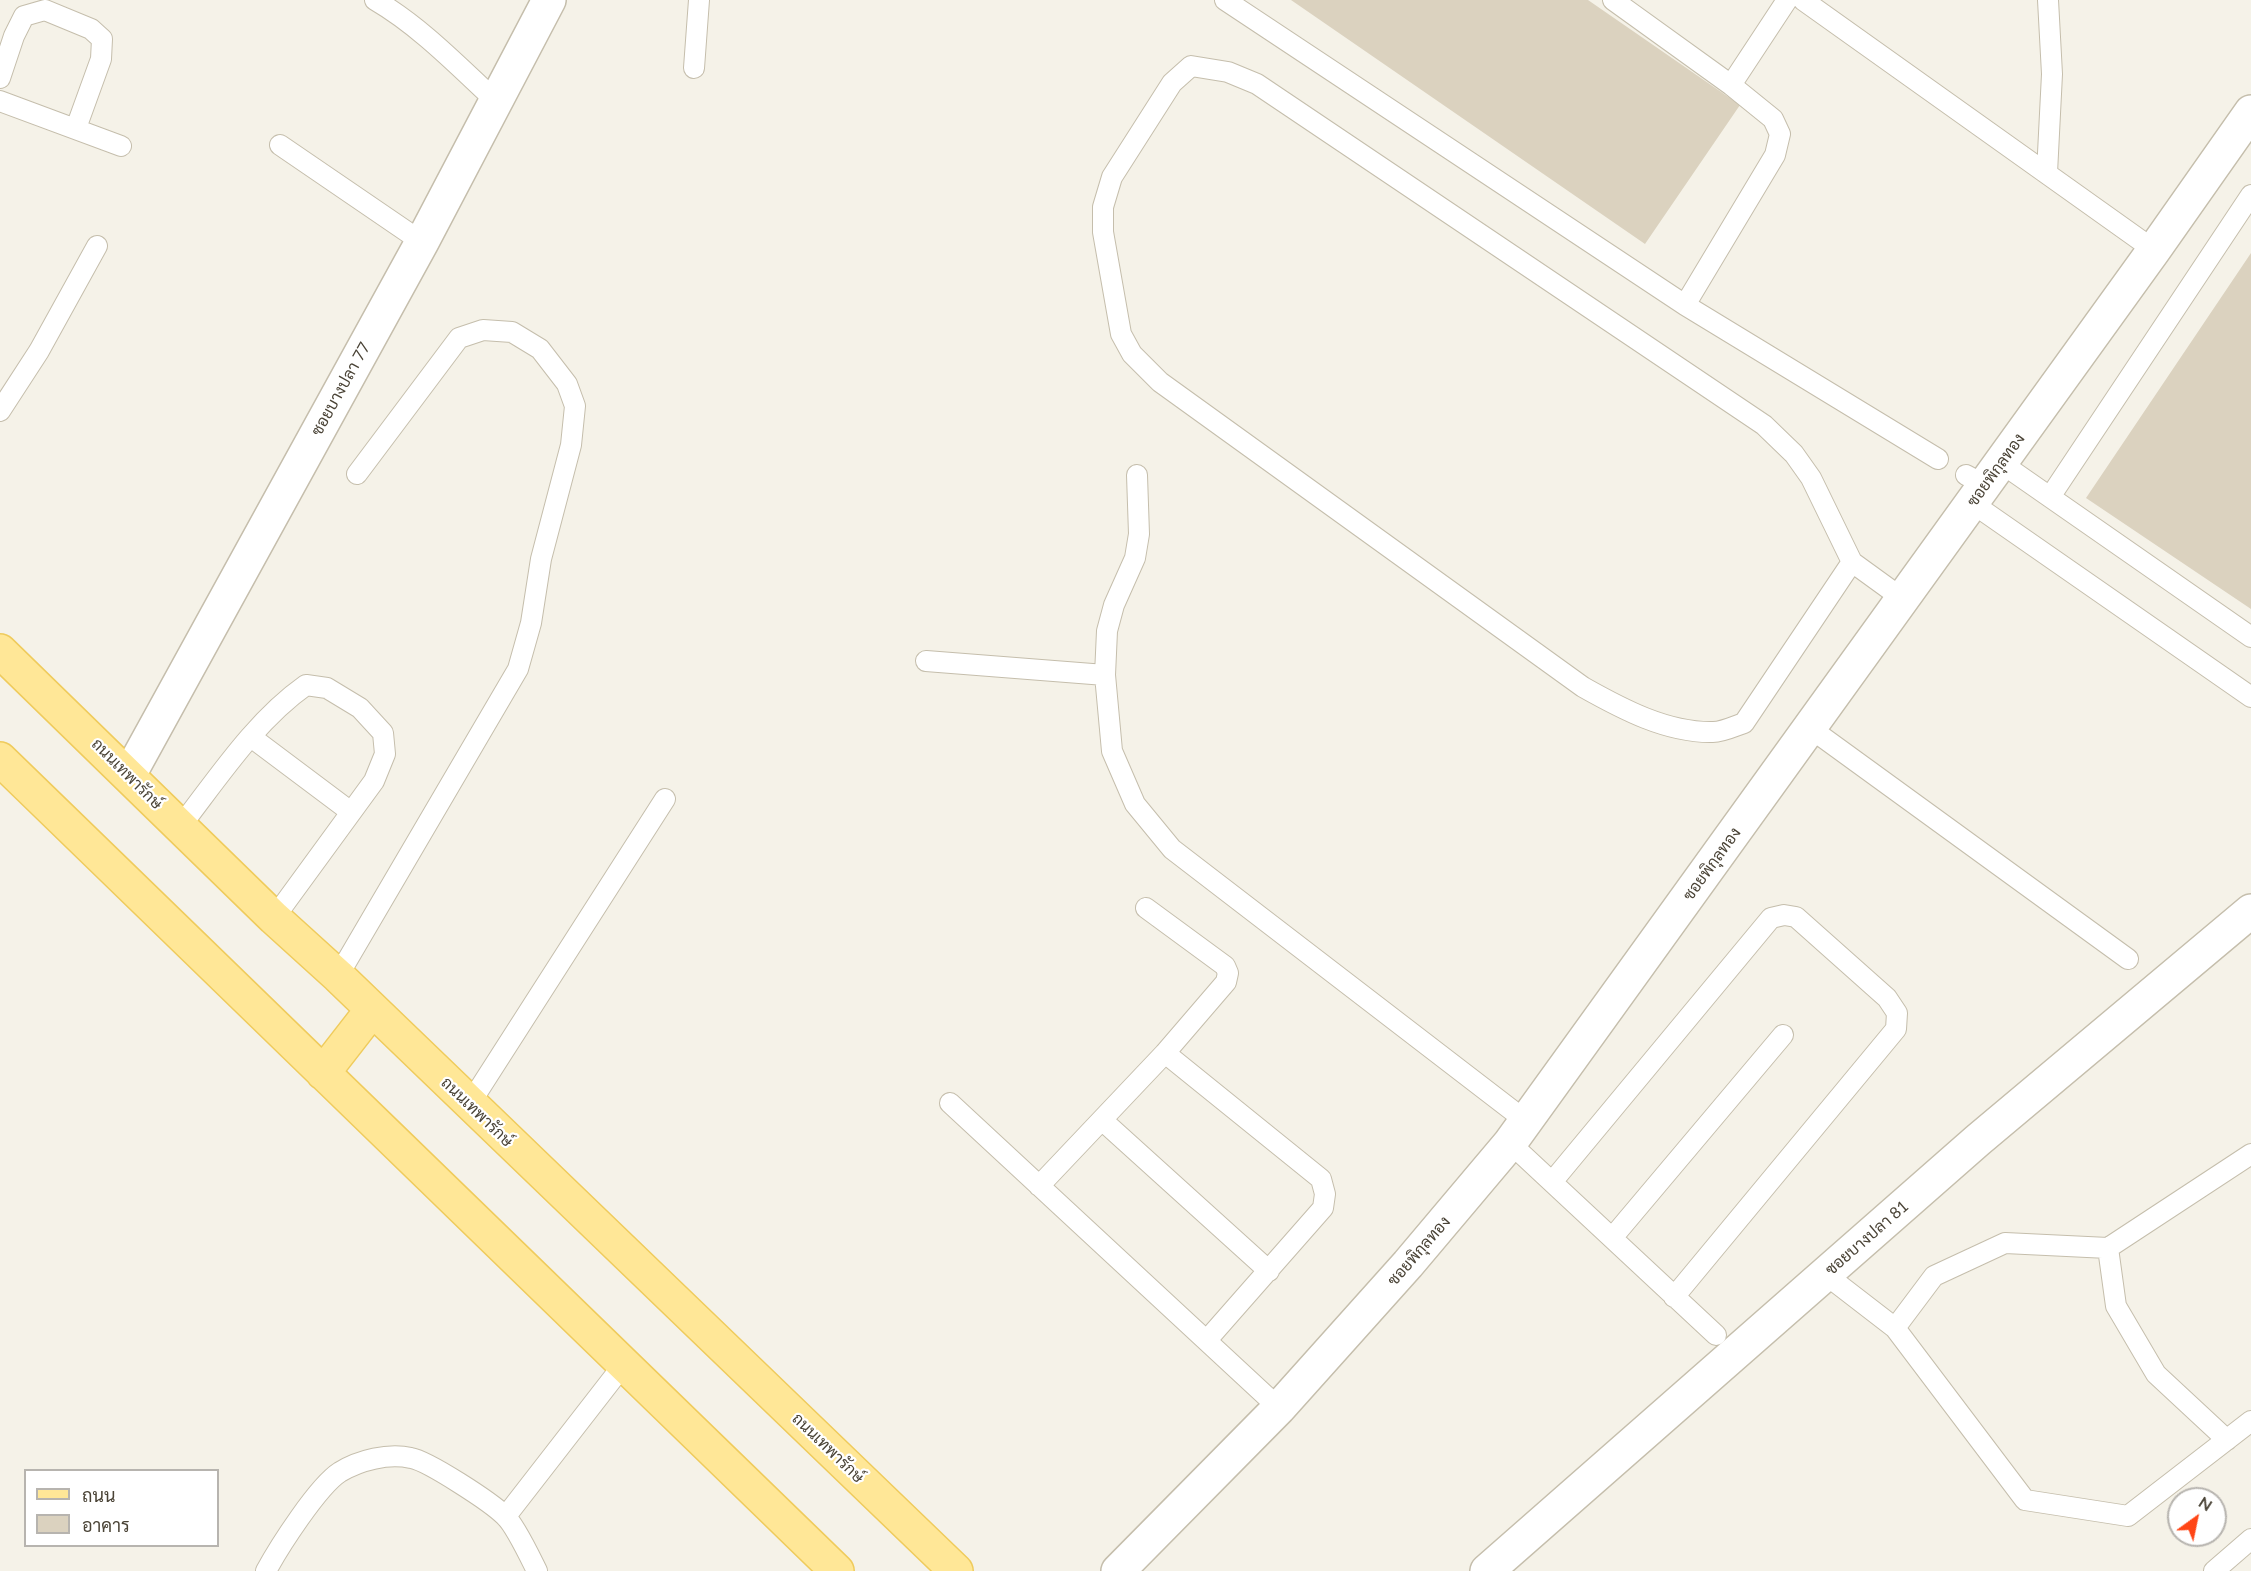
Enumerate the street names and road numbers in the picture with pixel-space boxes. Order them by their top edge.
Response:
street label: ซอยบางปลา 77 [307,339,375,439]
street label: ซอยพิกุลทอง [1963,430,2029,510]
street label: ถนนเทพารักษ์ [88,735,166,813]
street label: ซอยพิกุลทอง [1679,824,1745,904]
street label: ถนนเทพารักษ์ [437,1073,517,1151]
street label: ซอยบางปลา 81 [1821,1197,1913,1279]
street label: ซอยพิกุลทอง [1384,1212,1454,1290]
street label: ถนนเทพารักษ์ [788,1409,868,1487]

